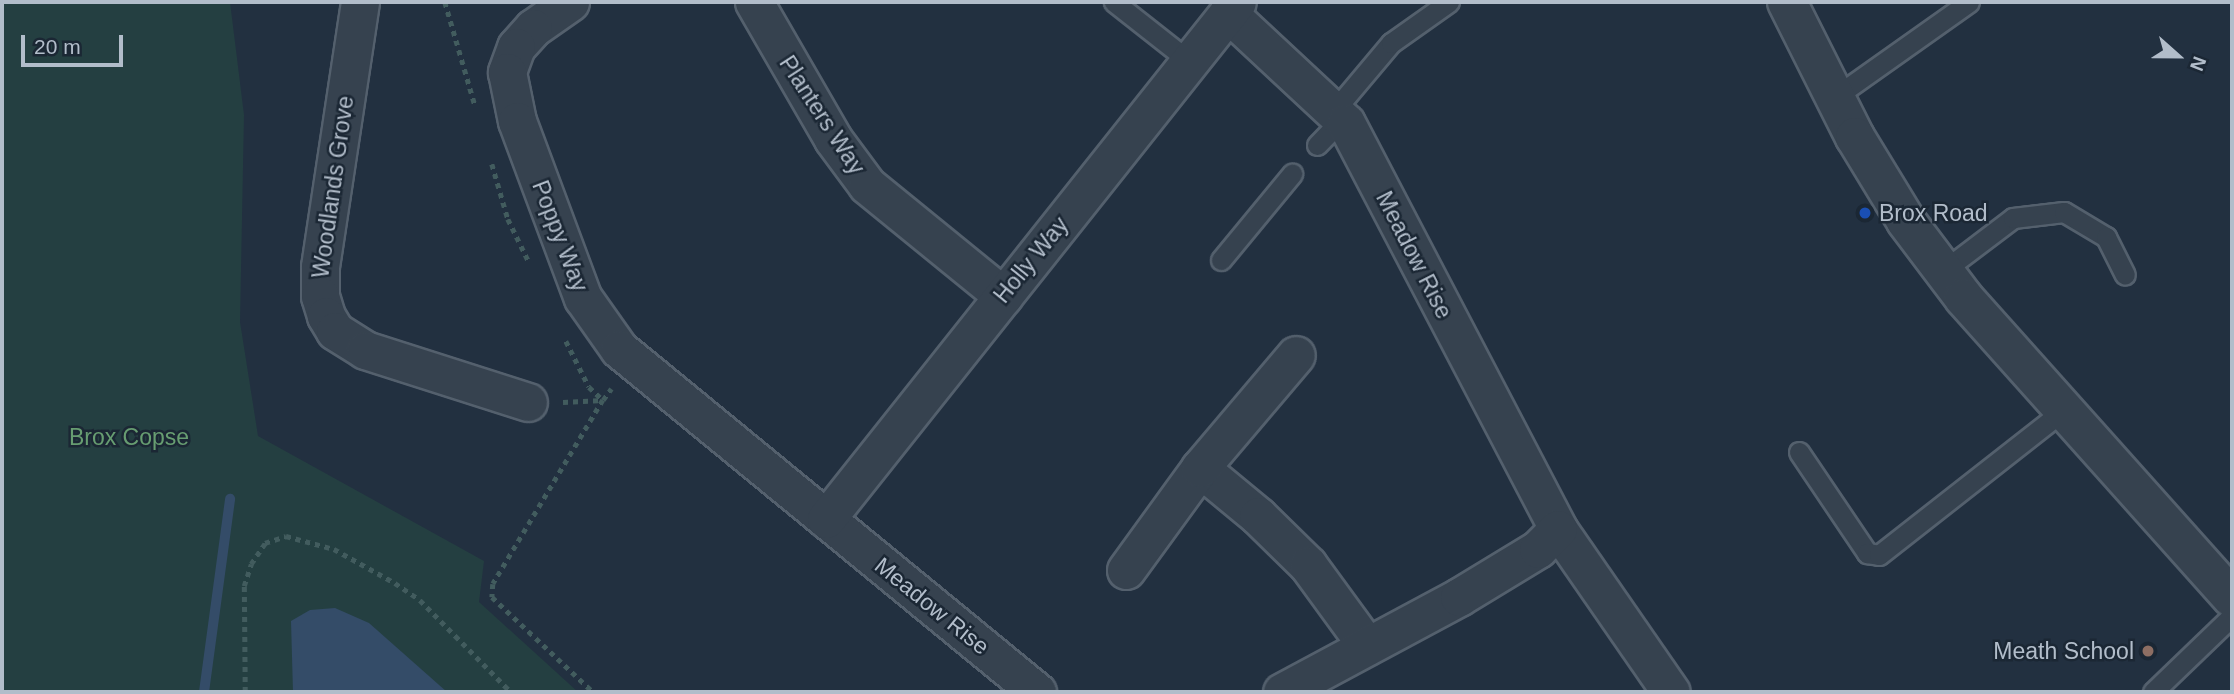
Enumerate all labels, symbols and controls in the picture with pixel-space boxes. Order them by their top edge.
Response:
scale bar [24,21,126,65]
north arrow [2143,21,2213,91]
text: 20 m [34,35,81,58]
street label: Planters Way [773,50,871,180]
text: N [2186,54,2210,74]
street label: Woodlands Grove [307,94,359,280]
street label: Poppy Way [526,177,594,295]
street label: Meadow Rise [1370,187,1458,323]
place label: Brox Road [1879,199,1988,227]
marker: Brox Road [1857,205,1873,221]
street label: Holly Way [988,211,1074,309]
park label: Brox Copse [69,423,189,451]
street label: Meadow Rise [869,551,995,661]
place label: Meath School [1993,637,2134,665]
marker: Meath School [2140,643,2156,659]

